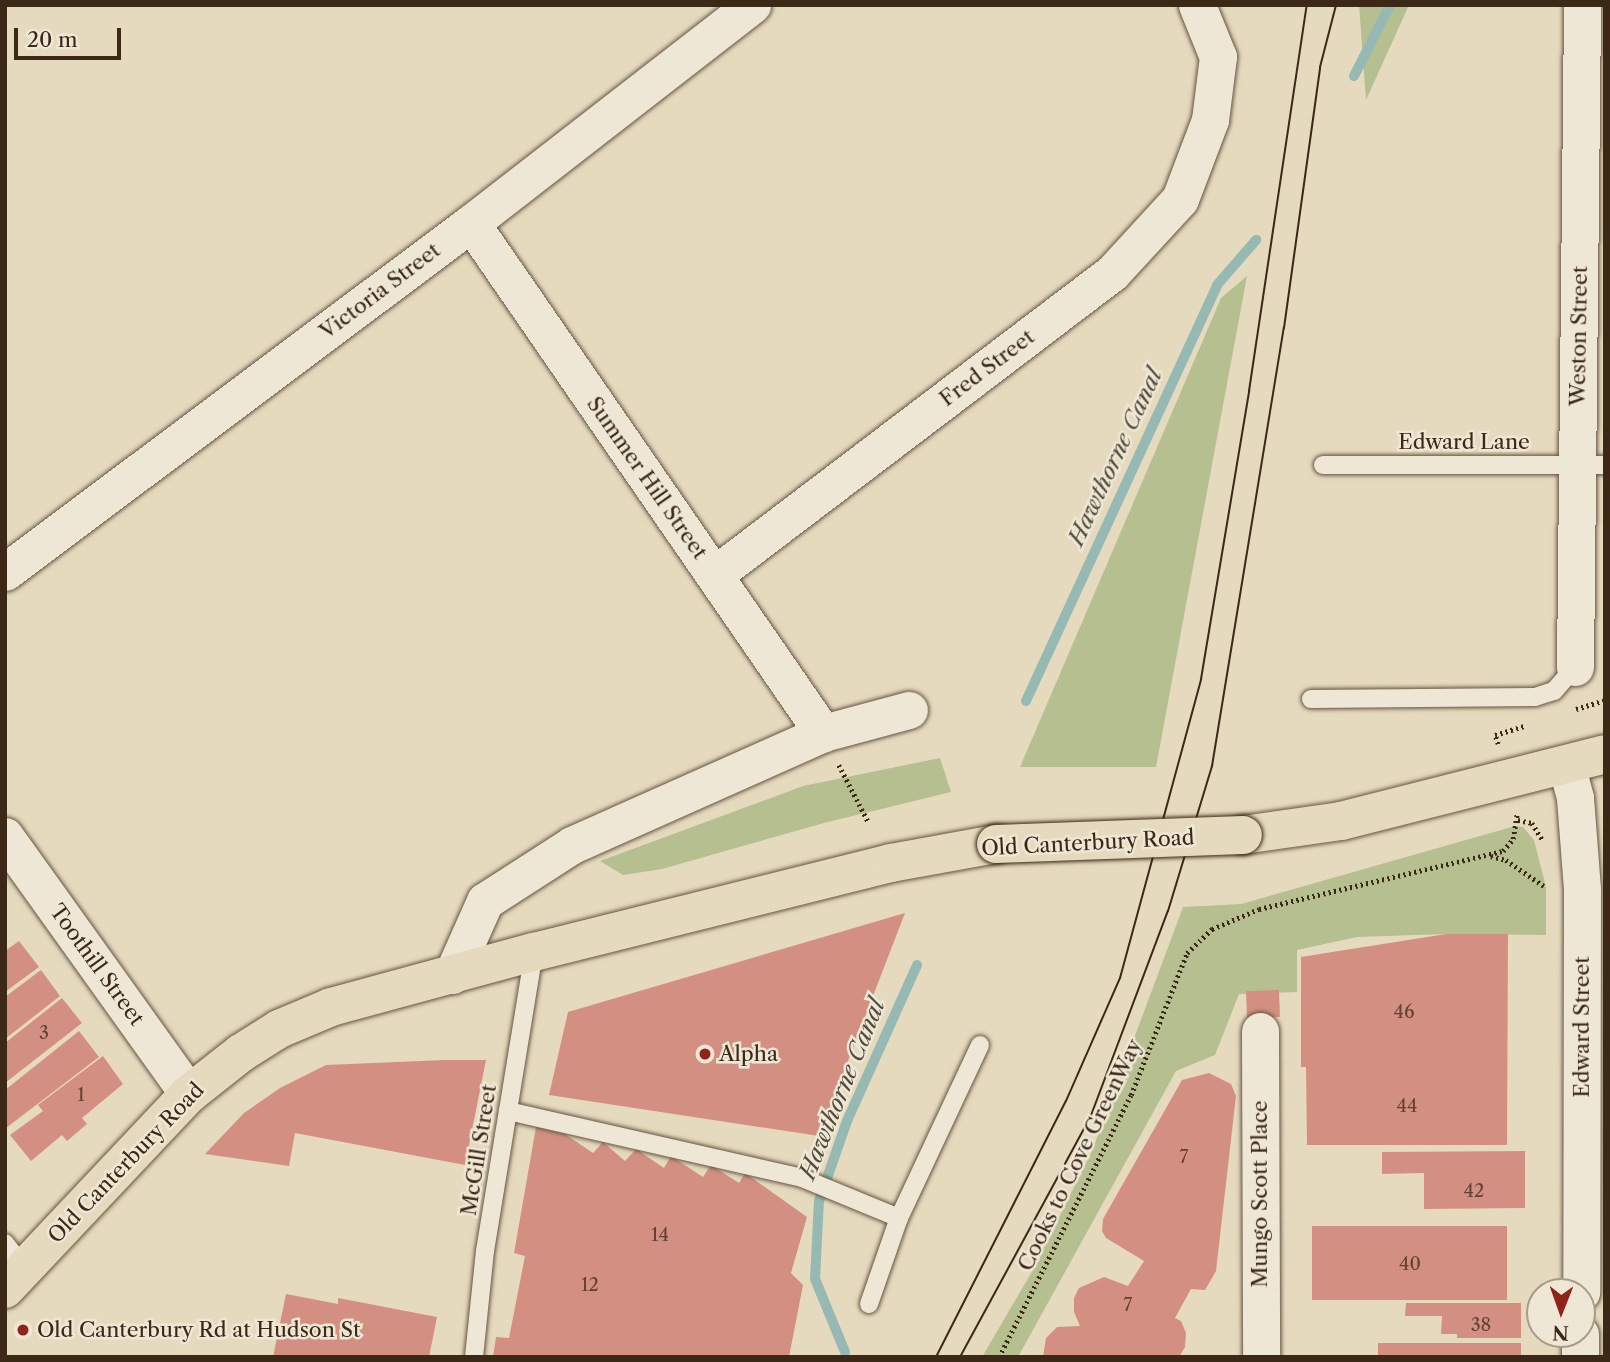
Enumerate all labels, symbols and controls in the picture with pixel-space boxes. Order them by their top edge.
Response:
scale bar [18,14,124,58]
text: 20 m [27,27,78,52]
street label: Victoria Street [315,238,445,344]
street label: Weston Street [1565,266,1593,406]
street label: Fred Street [935,324,1039,412]
water label: Hawthorne Canal [1062,364,1168,550]
street label: Summer Hill Street [581,392,713,564]
street label: Edward Lane [1398,429,1530,455]
street label: Old Canterbury Road [980,825,1196,861]
street label: Toothill Street [44,899,150,1031]
street label: Edward Street [1569,956,1595,1098]
water label: Hawthorne Canal [793,995,891,1183]
house number: 46 [1394,1001,1414,1023]
house number: 3 [39,1022,49,1044]
street label: Cooks to Cove GreenWay [1013,1035,1147,1275]
place label: Alpha [719,1041,778,1067]
marker: Alpha [697,1046,713,1062]
street label: Old Canterbury Road [43,1077,209,1249]
street label: McGill Street [456,1083,502,1217]
house number: 1 [77,1084,85,1106]
house number: 44 [1397,1095,1417,1117]
street label: Mungo Scott Place [1247,1100,1273,1288]
house number: 7 [1180,1146,1188,1168]
house number: 42 [1464,1180,1484,1202]
house number: 14 [651,1224,669,1246]
house number: 40 [1399,1253,1421,1275]
house number: 12 [581,1274,599,1296]
north arrow [1526,1278,1596,1348]
house number: 7 [1124,1294,1132,1316]
house number: 38 [1471,1314,1491,1336]
place label: Old Canterbury Rd at Hudson St [37,1317,361,1343]
text: N [1552,1321,1569,1344]
marker: Old Canterbury Rd at Hudson St [15,1322,31,1338]

